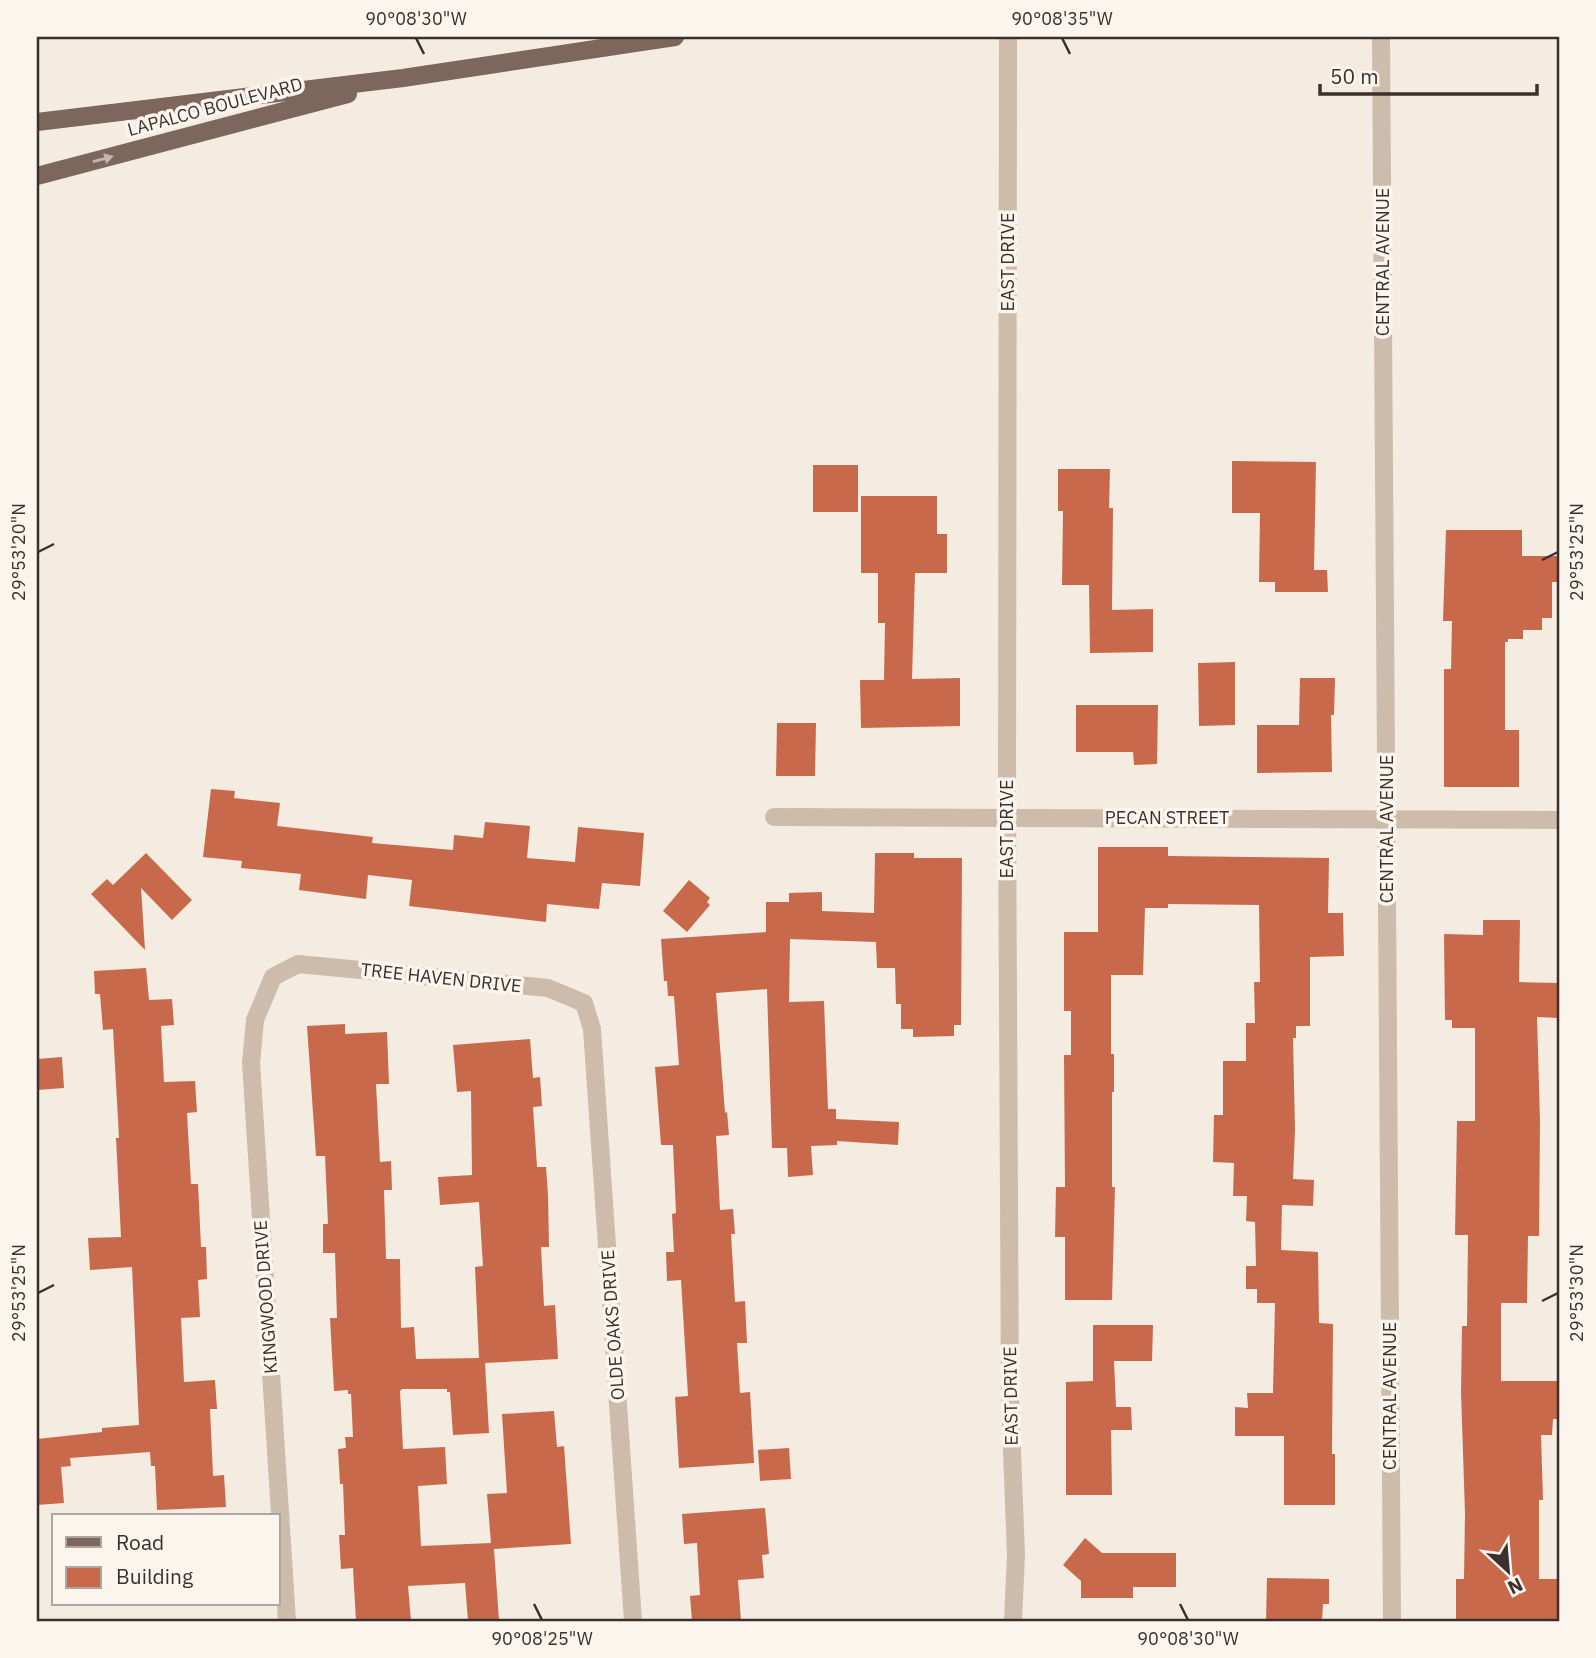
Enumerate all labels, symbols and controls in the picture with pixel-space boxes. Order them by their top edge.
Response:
text: 90°08'30"W [365,7,467,30]
text: 90°08'35"W [1011,7,1113,30]
scale bar [1320,52,1536,96]
text: 50 m [1330,62,1379,90]
street label: LAPALCO BOULEVARD [125,72,305,141]
one-way arrow [93,153,114,163]
street label: CENTRAL AVENUE [1371,188,1394,336]
street label: EAST DRIVE [996,212,1019,312]
text: 29°53'20"N [7,503,30,601]
text: 29°53'25"N [1565,503,1588,601]
street label: CENTRAL AVENUE [1375,755,1398,903]
street label: EAST DRIVE [995,779,1018,879]
street label: PECAN STREET [1105,806,1229,829]
street label: TREE HAVEN DRIVE [360,958,522,997]
street label: KINGWOOD DRIVE [249,1219,282,1375]
text: 29°53'25"N [7,1244,30,1342]
text: 29°53'30"N [1565,1244,1588,1342]
street label: OLDE OAKS DRIVE [596,1249,629,1401]
street label: CENTRAL AVENUE [1378,1322,1401,1470]
street label: EAST DRIVE [998,1346,1023,1446]
legend [52,1514,280,1606]
text: Road [116,1528,164,1556]
north arrow [1474,1536,1544,1606]
text: Building [116,1562,193,1590]
text: N [1504,1572,1527,1600]
text: 90°08'25"W [491,1627,593,1650]
text: 90°08'30"W [1137,1627,1239,1650]

